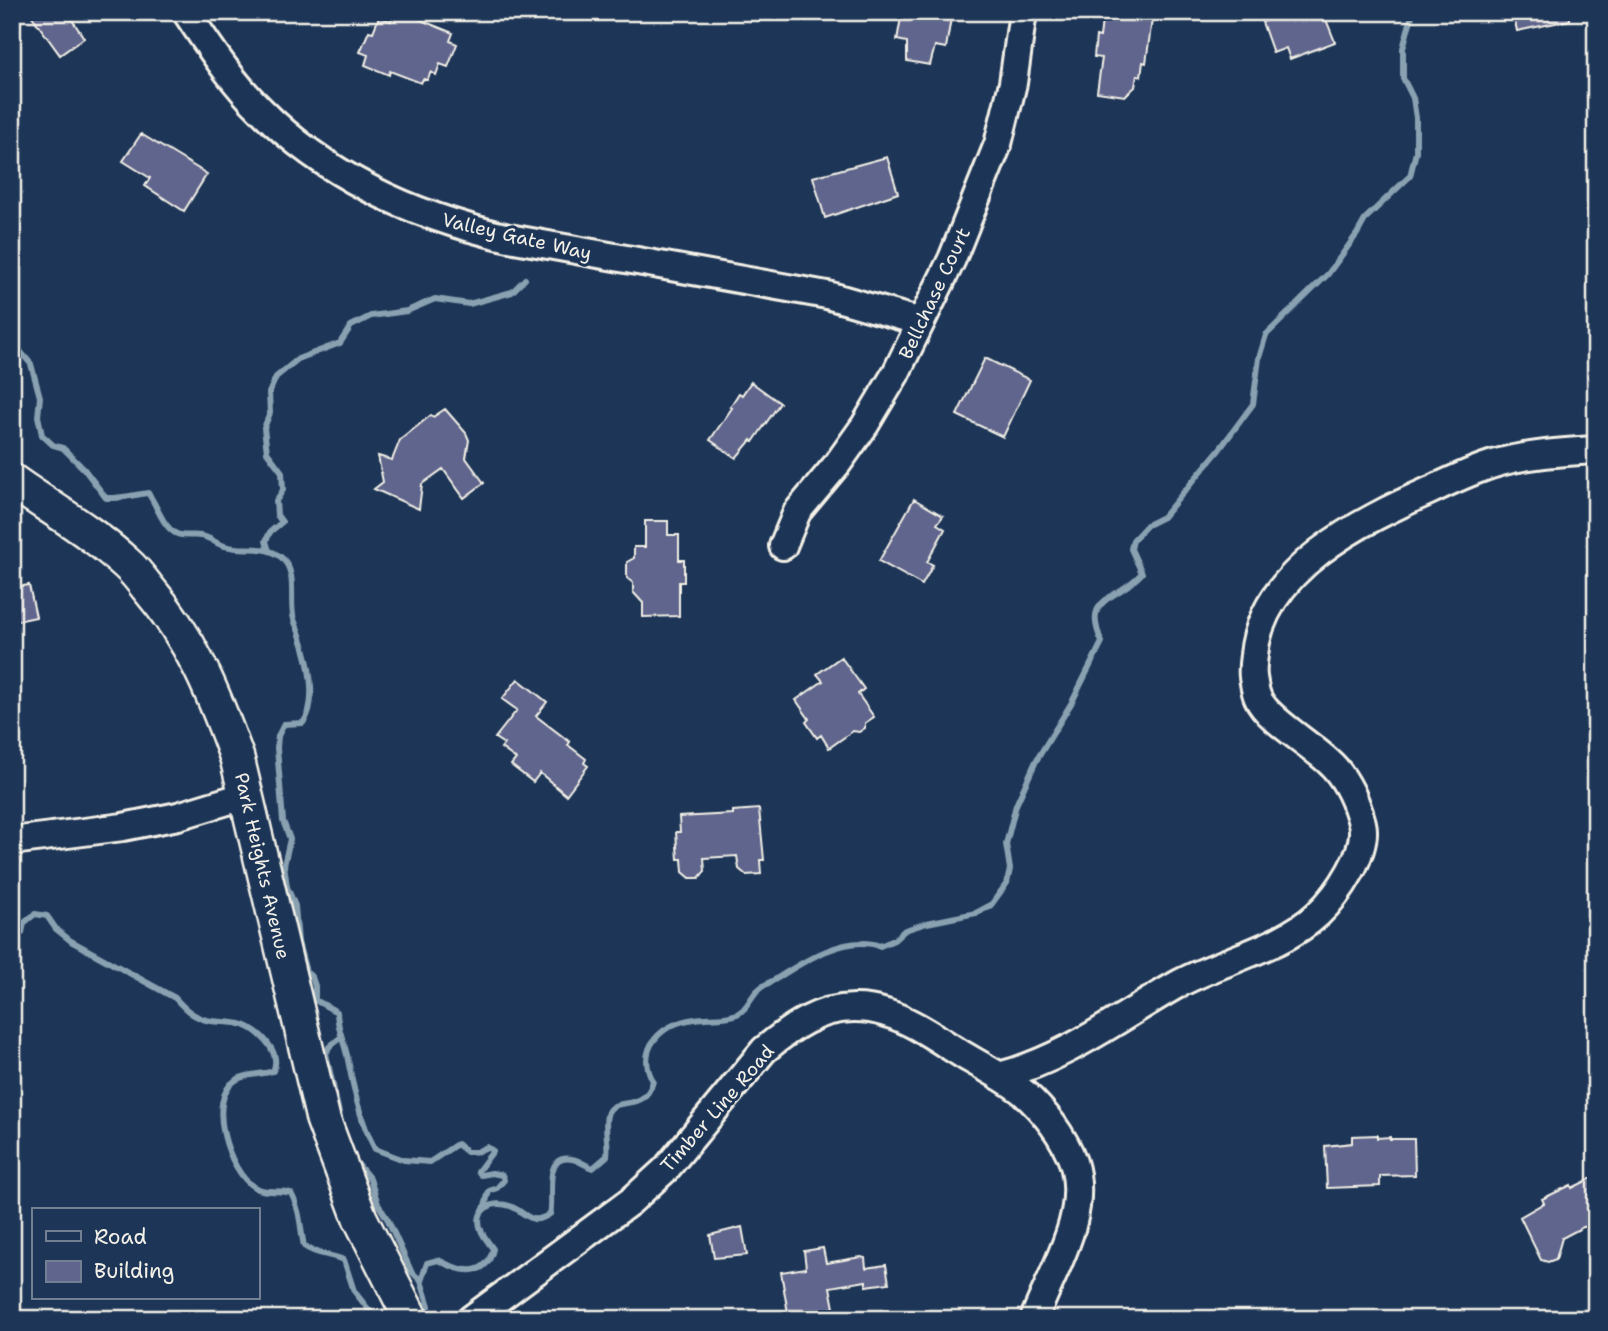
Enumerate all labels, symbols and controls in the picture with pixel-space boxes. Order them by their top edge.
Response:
street label: Valley Gate Way [440,207,594,266]
street label: Bellchase Court [893,223,976,363]
street label: Park Heights Avenue [229,770,296,962]
street label: Timber Line Road [655,1039,780,1177]
legend [32,1208,259,1300]
text: Road [94,1223,147,1251]
text: Building [94,1257,174,1285]

